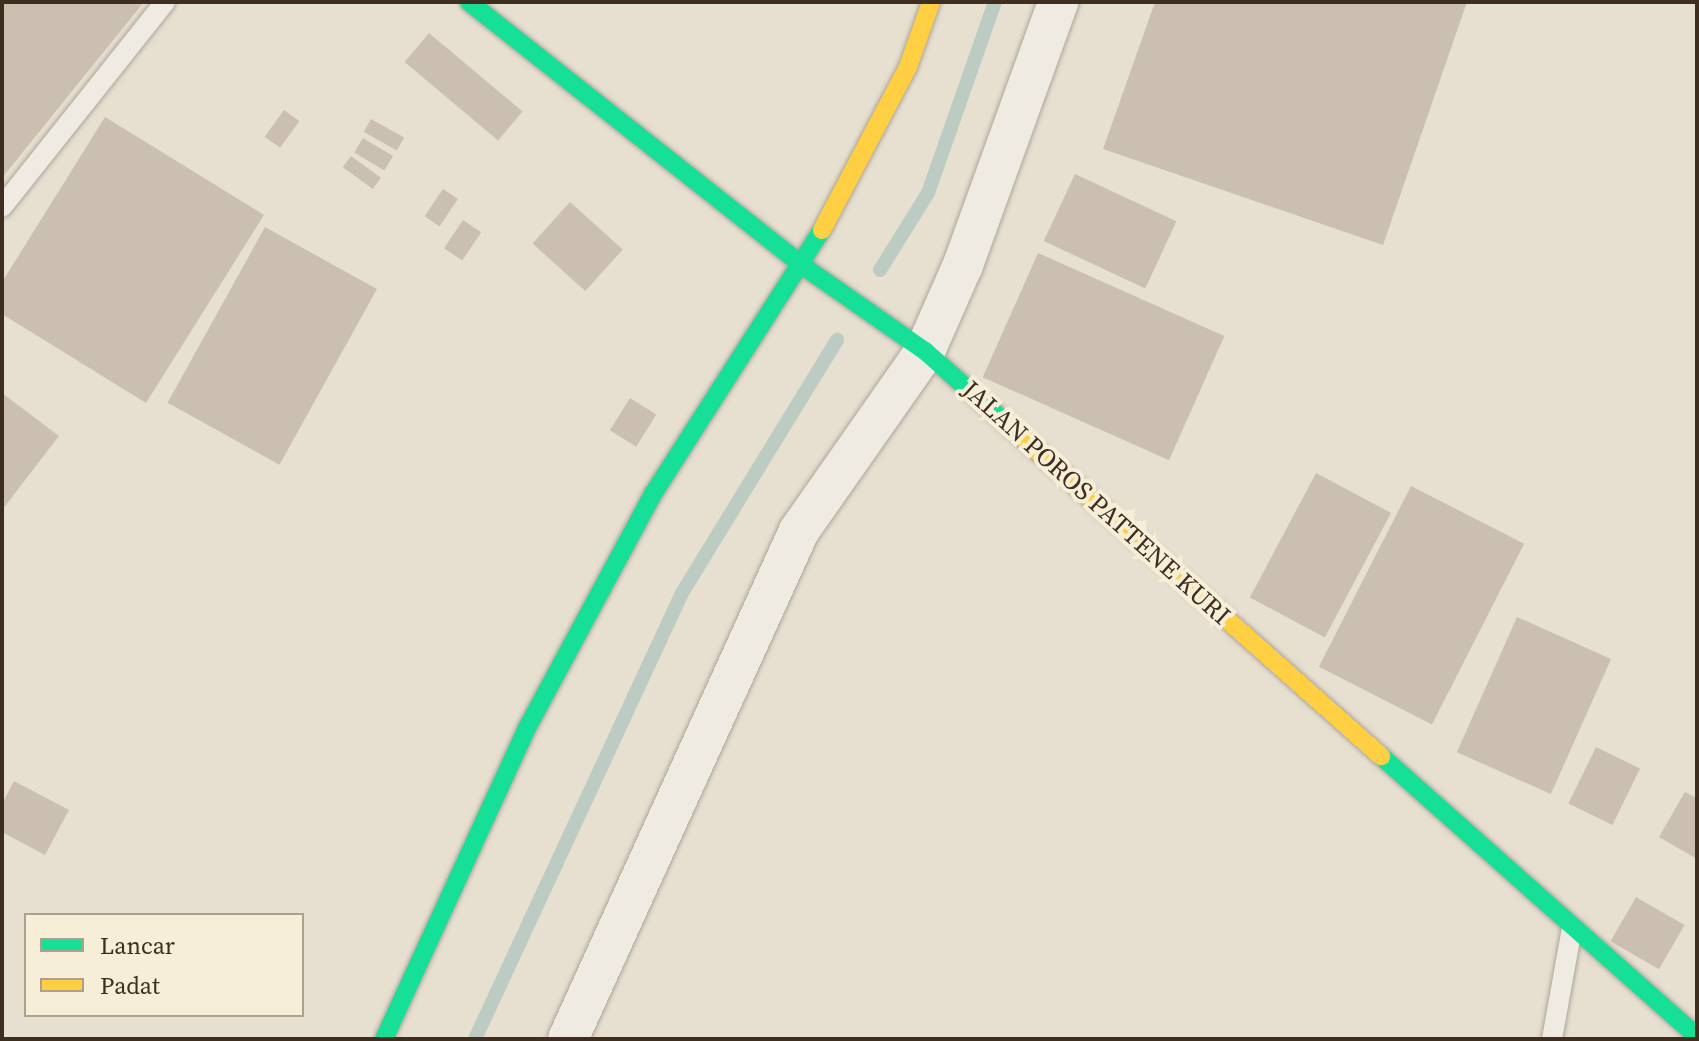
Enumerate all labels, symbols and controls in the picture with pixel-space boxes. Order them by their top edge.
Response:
street label: JALAN POROS PATTENE KURI [956,374,1236,632]
legend [24,913,304,1017]
text: Lancar [100,929,175,962]
text: Padat [100,969,160,1002]

